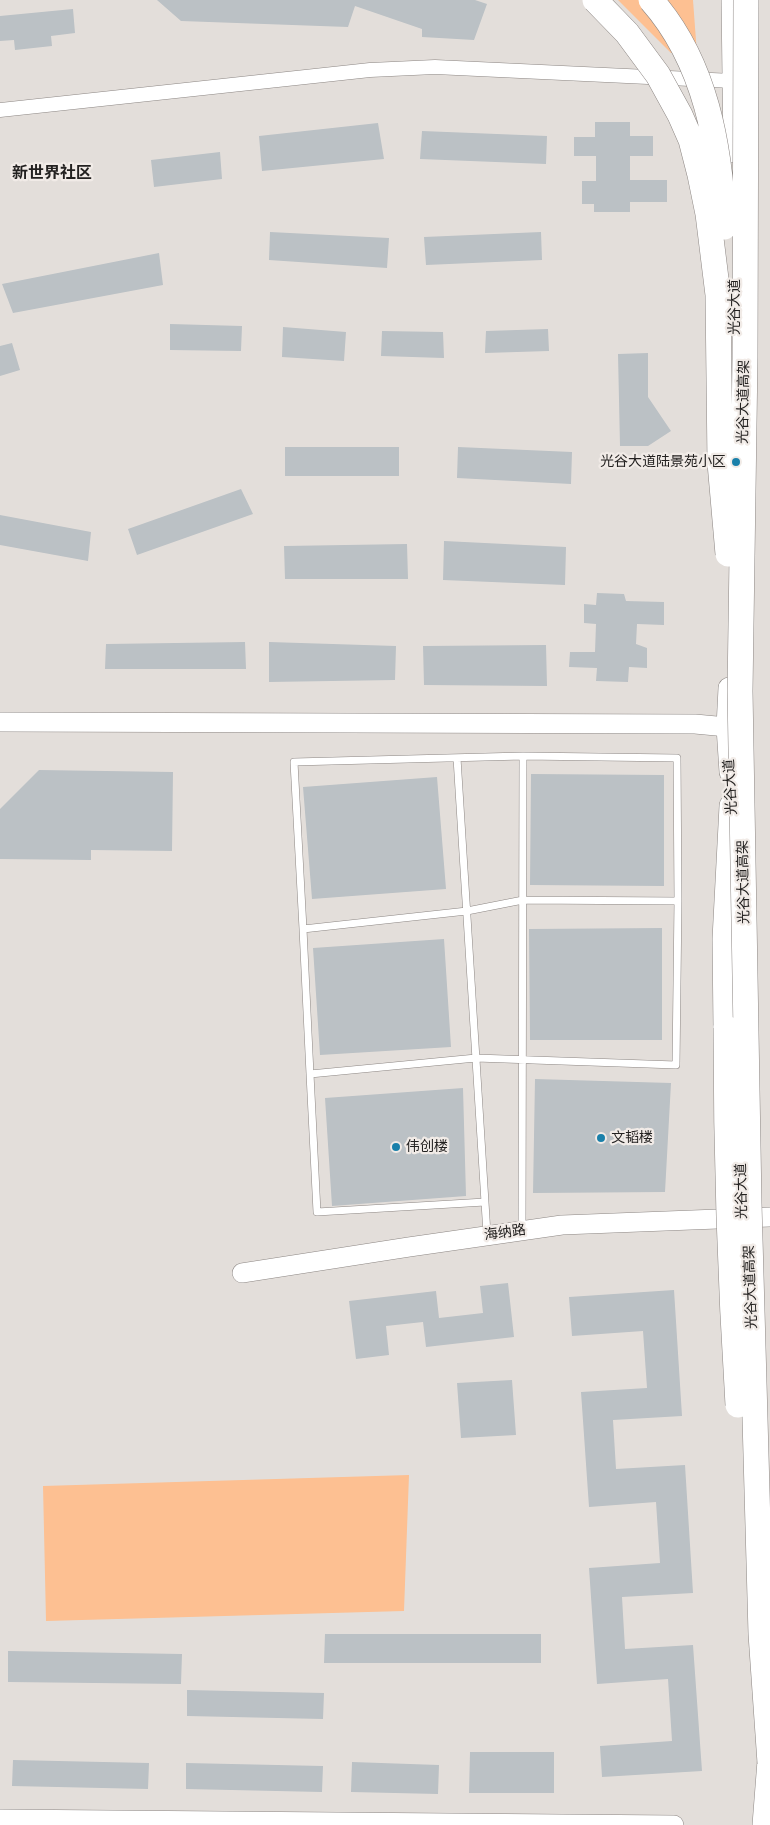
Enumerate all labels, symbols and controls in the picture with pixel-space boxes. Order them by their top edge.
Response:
district label: 新世界社区 [12,164,92,184]
street label: 光谷大道 [727,279,743,335]
street label: 光谷大道高架 [735,360,753,444]
place label: 光谷大道陆景苑小区 [600,454,726,470]
marker: 光谷大道陆景苑小区 [730,456,742,468]
street label: 光谷大道 [721,759,741,815]
street label: 光谷大道高架 [735,840,753,924]
place label: 文韬楼 [611,1130,653,1146]
marker: 文韬楼 [595,1132,607,1144]
place label: 伟创楼 [406,1139,448,1155]
marker: 伟创楼 [390,1141,402,1153]
street label: 光谷大道 [733,1163,751,1219]
street label: 海纳路 [483,1222,527,1244]
street label: 光谷大道高架 [741,1245,761,1329]

